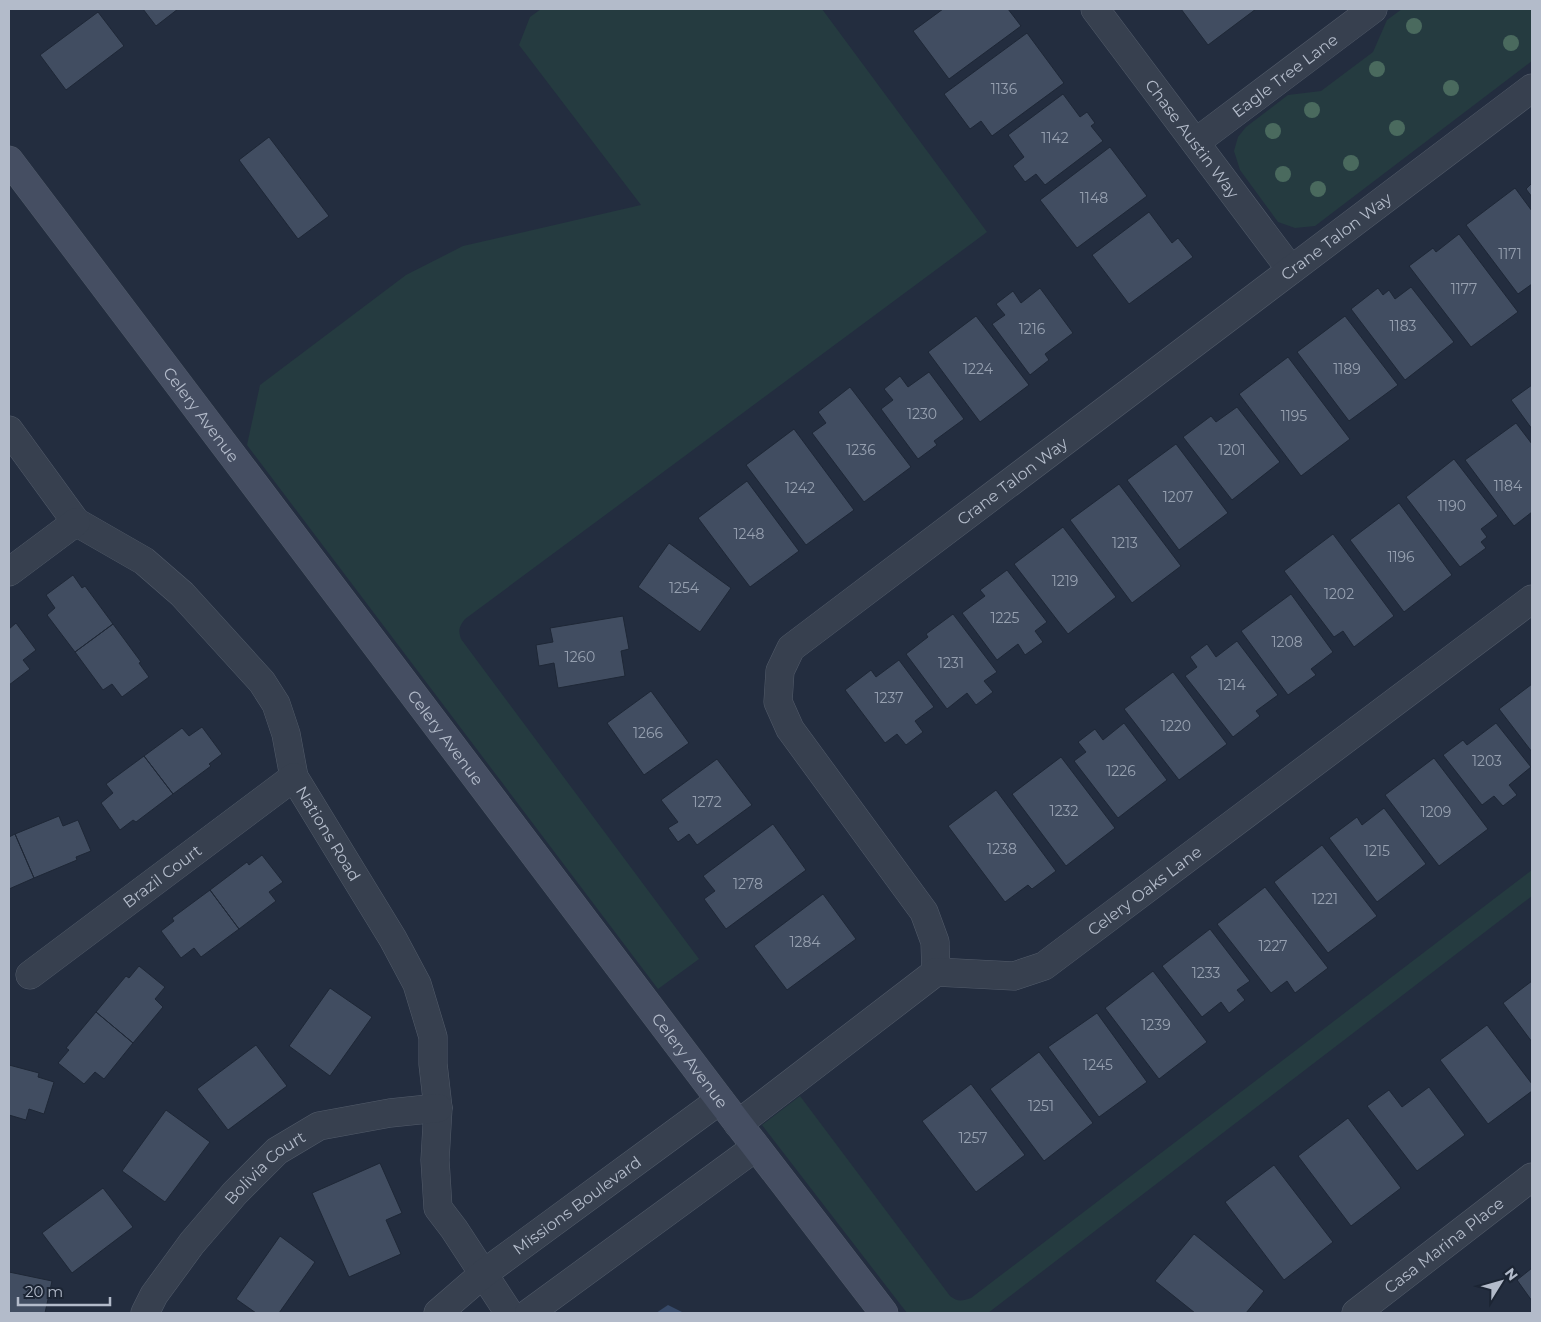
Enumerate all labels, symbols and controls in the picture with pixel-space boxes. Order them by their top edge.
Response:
street label: Eagle Tree Lane [1228,30,1342,122]
street label: Chase Austin Way [1141,76,1243,202]
house number: 1136 [991,80,1018,98]
house number: 1142 [1041,129,1069,147]
street label: Crane Talon Way [1277,188,1396,284]
house number: 1148 [1080,189,1108,207]
house number: 1171 [1498,245,1522,263]
house number: 1177 [1451,280,1477,298]
house number: 1183 [1390,317,1417,335]
house number: 1216 [1019,320,1046,338]
house number: 1224 [963,360,994,378]
house number: 1189 [1333,360,1361,378]
street label: Celery Avenue [159,363,243,466]
house number: 1230 [907,405,937,423]
house number: 1195 [1281,407,1307,425]
street label: Crane Talon Way [953,433,1072,529]
house number: 1236 [846,441,876,459]
house number: 1201 [1218,441,1246,459]
house number: 1184 [1494,477,1523,495]
house number: 1242 [785,479,815,497]
house number: 1207 [1163,488,1193,506]
house number: 1190 [1438,497,1466,515]
house number: 1248 [733,525,765,543]
house number: 1213 [1112,534,1138,552]
house number: 1196 [1387,548,1415,566]
house number: 1219 [1052,572,1078,590]
house number: 1254 [669,579,700,597]
house number: 1202 [1324,585,1354,603]
house number: 1225 [991,609,1020,627]
house number: 1208 [1271,633,1303,651]
house number: 1260 [565,648,595,666]
house number: 1231 [938,654,964,672]
house number: 1214 [1218,676,1246,694]
street label: Celery Avenue [403,686,487,789]
house number: 1237 [875,689,903,707]
house number: 1220 [1161,717,1191,735]
house number: 1266 [633,724,663,742]
house number: 1203 [1472,752,1502,770]
house number: 1226 [1106,762,1136,780]
street label: Nations Road [292,783,364,885]
house number: 1272 [692,793,722,811]
house number: 1232 [1050,802,1078,820]
house number: 1209 [1421,803,1451,821]
house number: 1238 [987,840,1017,858]
street label: Brazil Court [119,841,206,912]
street label: Celery Oaks Lane [1084,842,1205,940]
house number: 1215 [1364,842,1390,860]
house number: 1278 [733,875,763,893]
house number: 1221 [1312,890,1338,908]
house number: 1284 [789,933,821,951]
house number: 1227 [1258,937,1288,955]
house number: 1233 [1192,964,1220,982]
street label: Celery Avenue [648,1009,732,1112]
house number: 1239 [1141,1016,1171,1034]
house number: 1245 [1083,1056,1113,1074]
house number: 1251 [1028,1097,1054,1115]
street label: Bolivia Court [221,1127,309,1208]
house number: 1257 [959,1129,987,1147]
street label: Missions Boulevard [509,1152,645,1259]
street label: Casa Marina Place [1381,1193,1508,1298]
north arrow [1476,1257,1526,1307]
text: N [1501,1264,1522,1284]
scale bar [18,1274,110,1306]
text: 20 m [25,1282,63,1301]

